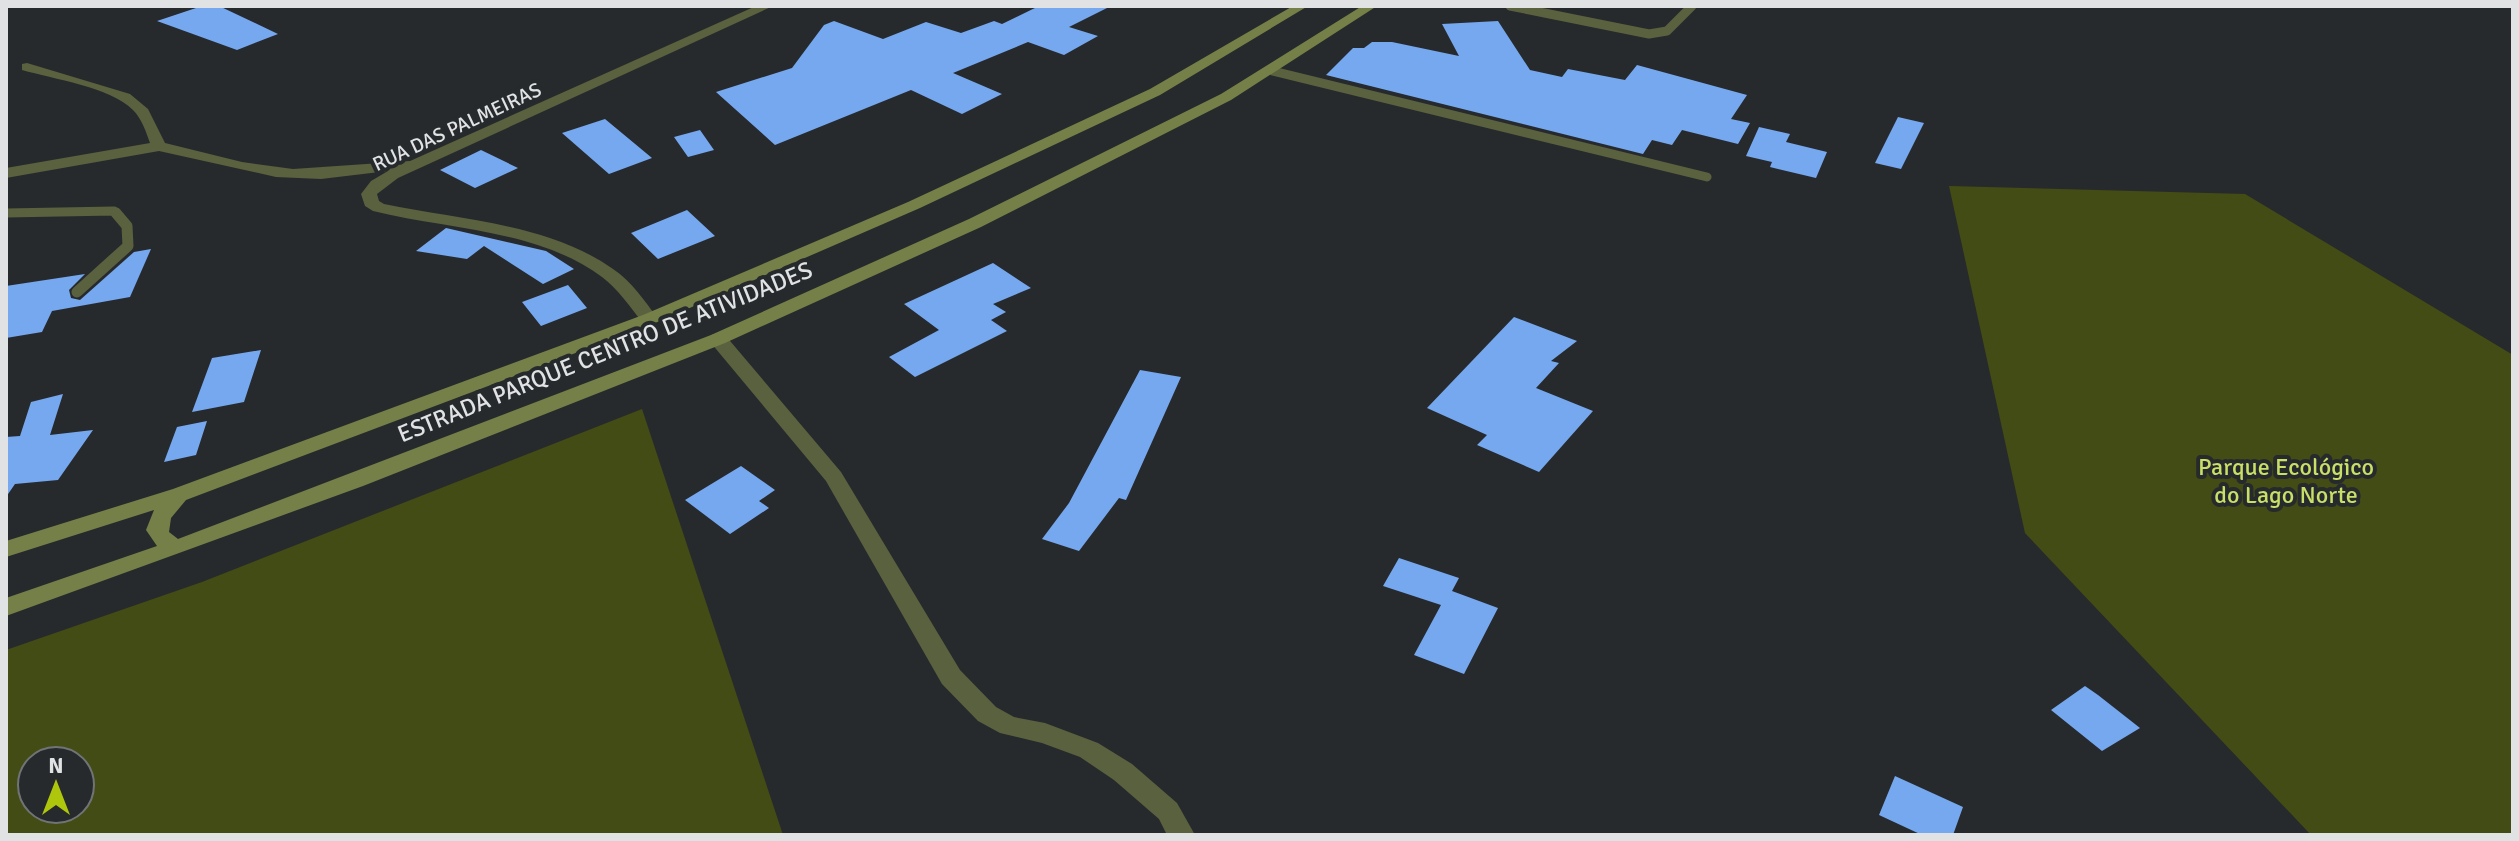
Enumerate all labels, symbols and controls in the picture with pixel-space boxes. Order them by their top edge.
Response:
street label: RUA DAS PALMEIRAS [369,77,545,177]
street label: ESTRADA PARQUE CENTRO DE ATIVIDADES [393,255,817,449]
park label: Parque Ecológico do Lago Norte [2198,452,2374,510]
north arrow [16,745,96,825]
text: N [48,752,64,779]

